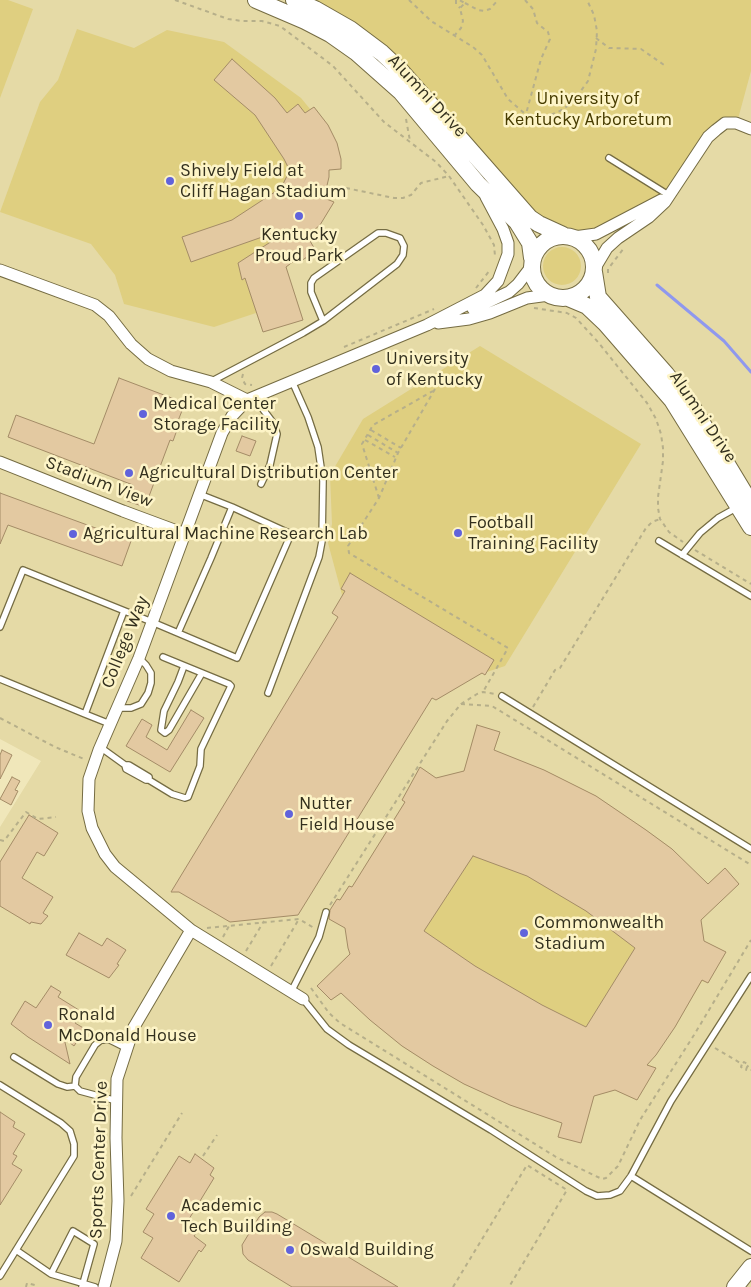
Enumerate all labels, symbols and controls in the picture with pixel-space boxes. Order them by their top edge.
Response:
street label: Alumni Drive [383,50,471,142]
park label: University of Kentucky Arboretum [504,88,672,130]
place label: Shively Field at Cliff Hagan Stadium [180,160,347,202]
marker: Shively Field at Cliff Hagan Stadium [164,175,176,187]
marker: Kentucky Proud Park [293,210,305,222]
place label: Kentucky Proud Park [255,224,343,266]
place label: University of Kentucky [386,348,483,390]
marker: University of Kentucky [370,363,382,375]
street label: Alumni Drive [665,367,741,467]
place label: Medical Center Storage Facility [153,393,280,436]
marker: Medical Center Storage Facility [137,408,149,420]
street label: Stadium View [42,452,156,512]
place label: Agricultural Distribution Center [139,462,398,484]
marker: Agricultural Distribution Center [123,467,135,479]
place label: Football Training Facility [468,512,598,554]
place label: Agricultural Machine Research Lab [83,523,368,545]
marker: Football Training Facility [452,527,464,539]
marker: Agricultural Machine Research Lab [67,528,79,540]
street label: College Way [97,593,153,691]
place label: Nutter Field House [299,793,394,836]
marker: Nutter Field House [283,808,295,820]
place label: Commonwealth Stadium [534,912,664,954]
marker: Commonwealth Stadium [518,927,530,939]
place label: Ronald McDonald House [58,1004,196,1046]
marker: Ronald McDonald House [42,1019,54,1031]
street label: Sports Center Drive [85,1081,113,1239]
place label: Academic Tech Building [181,1195,292,1238]
marker: Academic Tech Building [165,1210,177,1222]
place label: Oswald Building [300,1239,434,1261]
marker: Oswald Building [284,1244,296,1256]

